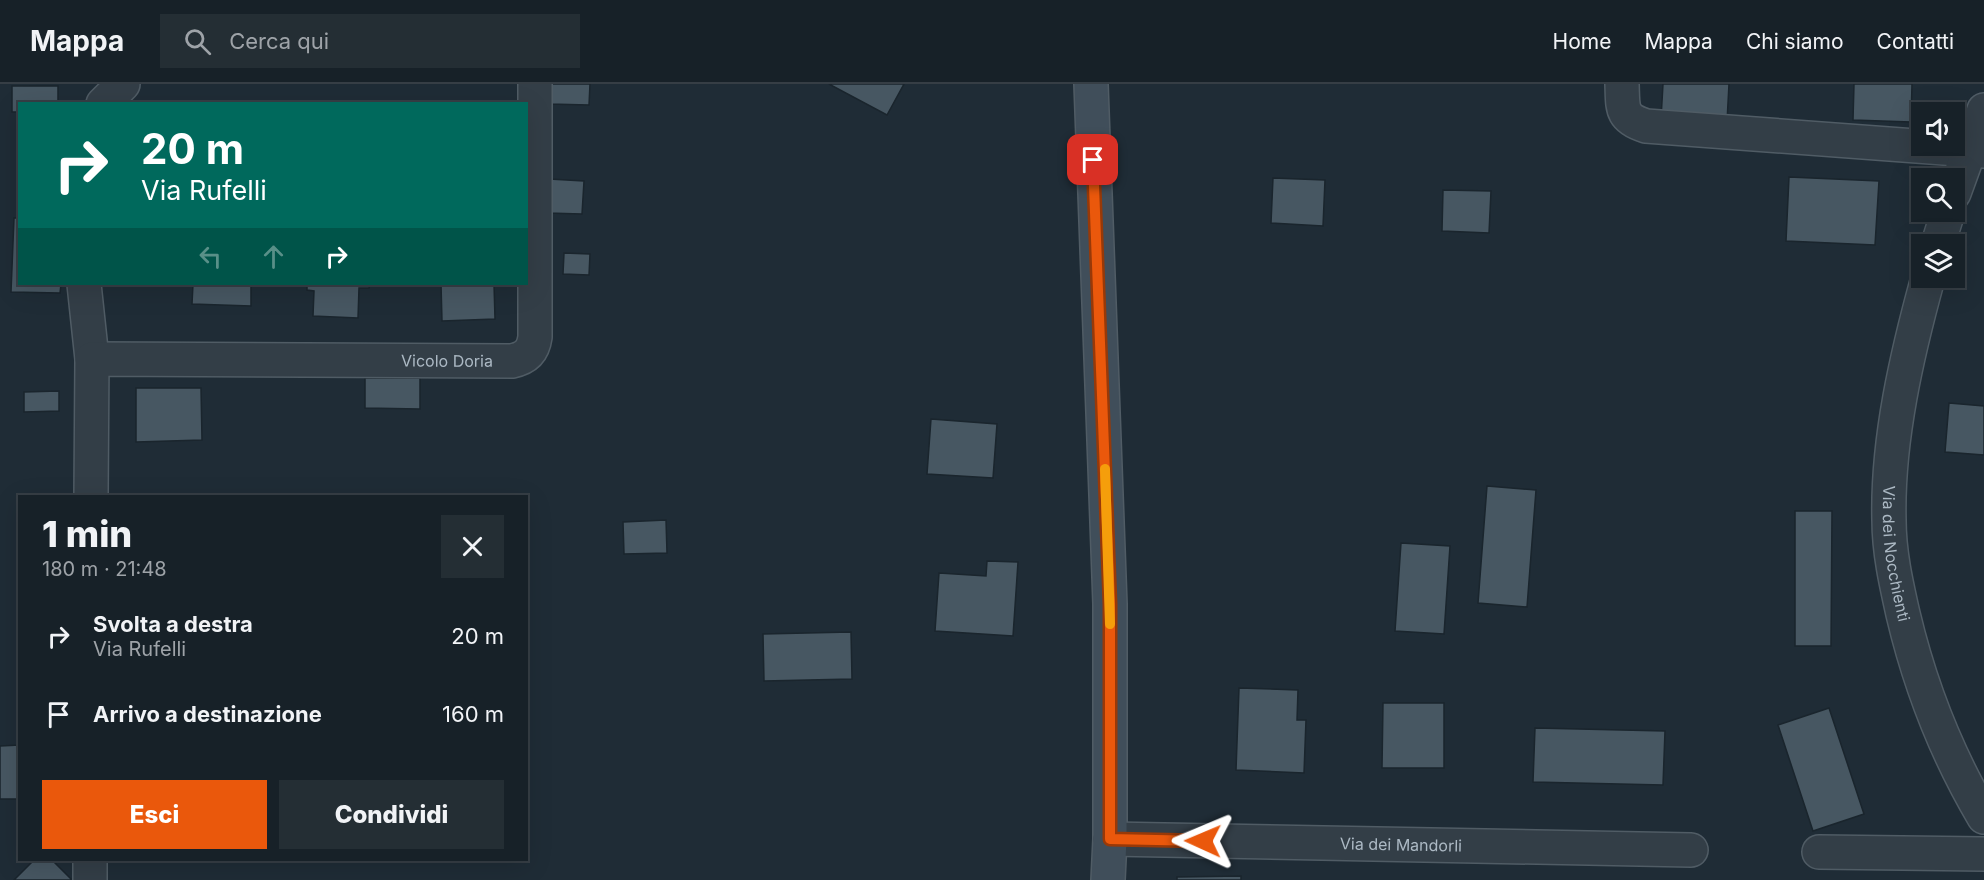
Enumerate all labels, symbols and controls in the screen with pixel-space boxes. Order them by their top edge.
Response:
search box [160,14,580,68]
text: Mappa [30,24,124,58]
icon: search [181,25,214,58]
text: Cerca qui [229,28,329,54]
text: Home [1553,29,1611,54]
text: Mappa [1644,29,1713,54]
text: Chi siamo [1746,29,1844,54]
text: Contatti [1877,29,1954,54]
map controls [1911,102,1965,288]
button: sound [1911,102,1965,156]
text: 20 m [141,123,244,174]
icon: right [42,126,120,204]
pin [1067,134,1118,185]
icon: arrive [1076,143,1109,176]
button: search [1911,168,1965,222]
text: Via Rufelli [141,174,267,207]
button: layers [1911,234,1965,288]
icon: left [194,240,227,273]
icon: ahead [257,240,290,273]
icon: right [320,240,353,273]
street label: Vicolo Doria [401,350,493,371]
street label: Via dei Nocchienti [1879,485,1914,624]
text: 1 min [42,512,132,556]
button: close [441,515,504,578]
text: 180 m · 21:48 [42,557,167,581]
text: Svolta a destra [93,611,253,637]
icon: right [42,620,75,653]
text: 20 m [451,623,504,649]
text: Via Rufelli [93,637,186,661]
icon: arrive [42,698,75,731]
text: Arrivo a destinazione [93,701,322,727]
text: 160 m [442,701,504,727]
button: Esci [42,780,267,849]
button: Condividi [279,780,504,849]
position arrow [1171,809,1235,873]
street label: Via dei Mandorli [1340,833,1462,856]

